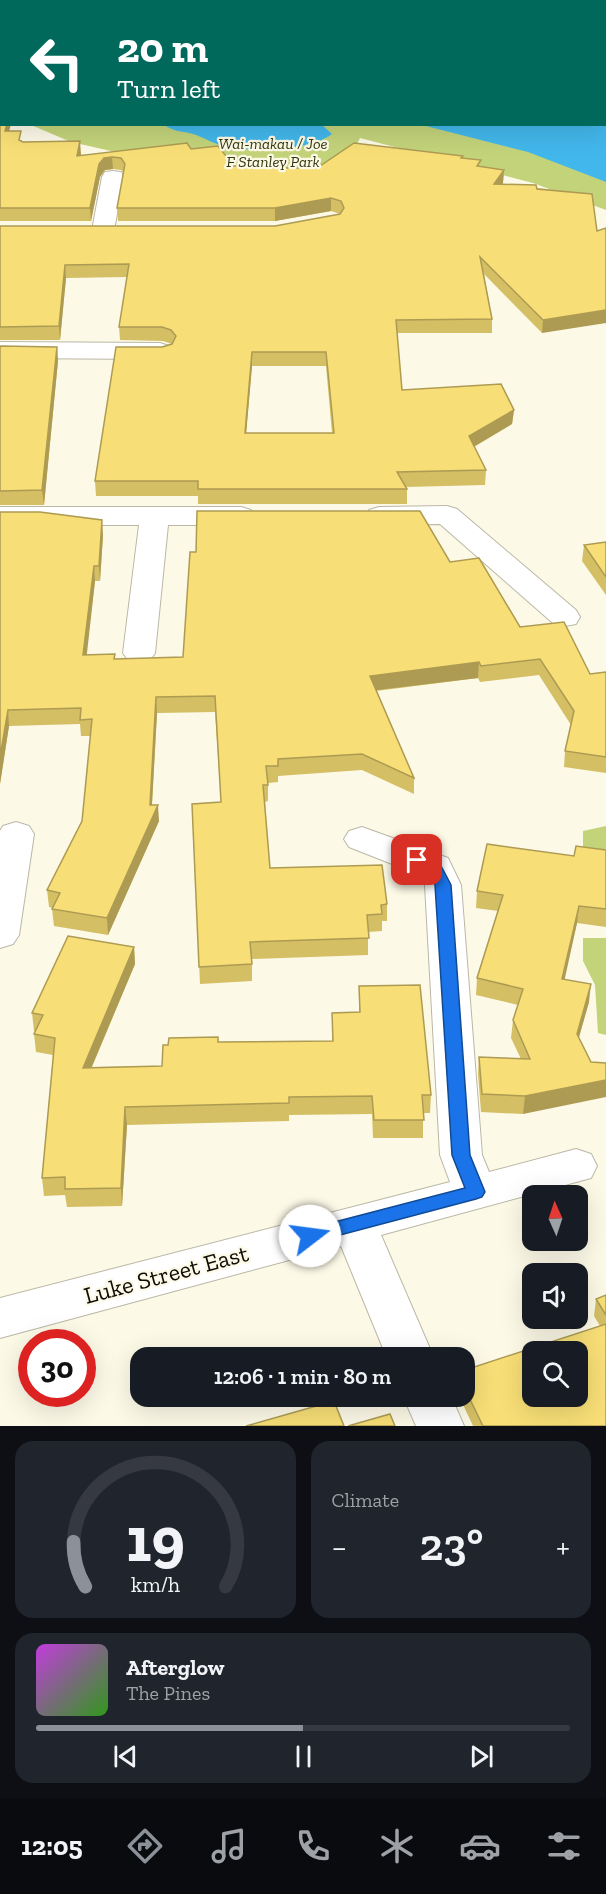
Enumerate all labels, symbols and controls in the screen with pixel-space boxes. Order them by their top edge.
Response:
text: 20 m [117,22,208,73]
icon: left [18,24,96,102]
text: Turn left [117,73,220,105]
park label: Wai-makau / Joe F Stanley Park [218,134,328,171]
pin [391,834,442,885]
icon: arrive [400,843,433,876]
north arrow [522,1185,588,1251]
map controls [522,1185,588,1407]
position arrow [278,1204,342,1268]
street label: Luke Street East [81,1238,251,1310]
button: sound [522,1263,588,1329]
speed limit sign: 30 [18,1329,96,1407]
button: search [522,1341,588,1407]
text: 12:06 · 1 min · 80 m [214,1363,391,1390]
text: Climate [332,1488,399,1512]
text: 19 [126,1502,185,1577]
text: 23° [420,1518,484,1572]
text: − [332,1527,347,1566]
text: + [556,1527,570,1566]
text: km/h [131,1572,180,1597]
text: Afterglow [126,1654,224,1681]
text: The Pines [126,1681,210,1705]
icon: previous [109,1740,142,1773]
icon: pause [287,1740,320,1773]
icon: next [465,1740,498,1773]
icon: directions [124,1825,166,1867]
icon: music [208,1825,250,1867]
icon: phone [292,1825,334,1867]
icon: climate [376,1825,418,1867]
icon: car [459,1825,501,1867]
icon: filters [543,1825,585,1867]
text: 12:05 [21,1830,83,1862]

